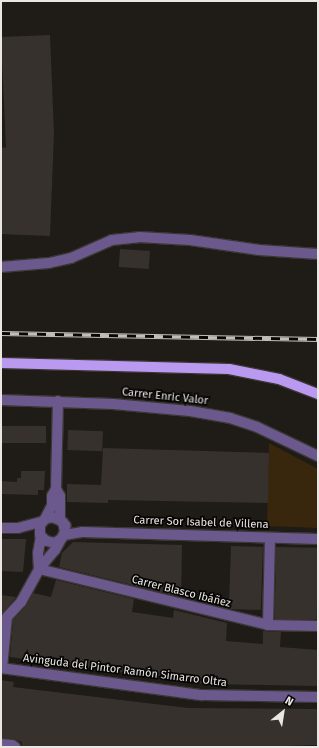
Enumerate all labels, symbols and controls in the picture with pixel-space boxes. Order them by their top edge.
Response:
street label: Carrer Enric Valor [121,386,209,408]
street label: Carrer Sor Isabel de Villena [133,514,269,532]
street label: Carrer Blasco Ibáñez [130,573,232,611]
street label: Avinguda del Pintor Ramón Simarro Oltra [22,652,228,690]
north arrow [263,692,303,732]
text: N [283,694,296,709]

